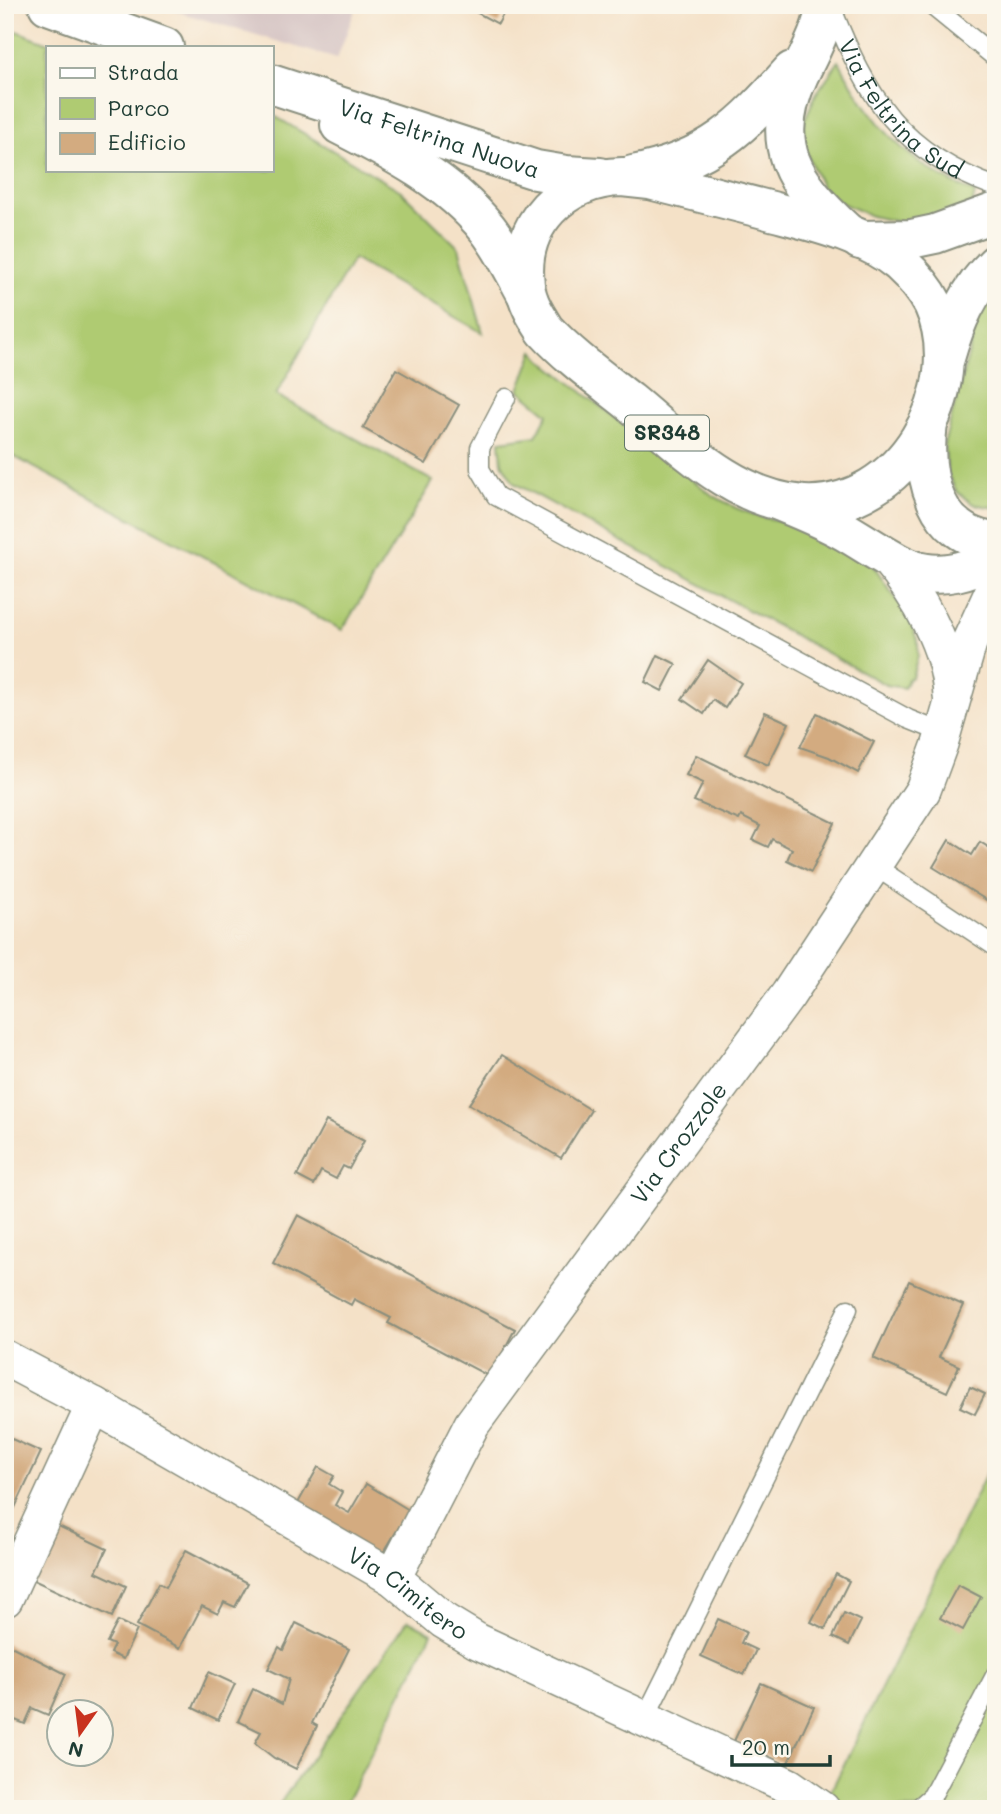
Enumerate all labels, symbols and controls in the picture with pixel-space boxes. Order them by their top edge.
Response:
street label: Via Feltrina Sud [832,34,969,185]
legend [46,46,273,172]
text: Strada [108,58,179,85]
street label: Via Feltrina Nuova [335,91,544,184]
text: Parco [108,94,169,121]
text: Edificio [108,128,186,155]
road number: SR348 [625,416,709,450]
street label: Via Crozzole [623,1075,733,1210]
street label: Via Cimitero [343,1539,474,1646]
north arrow [46,1699,116,1769]
scale bar [732,1723,830,1767]
text: 20 m [742,1733,790,1760]
text: N [66,1736,86,1764]

